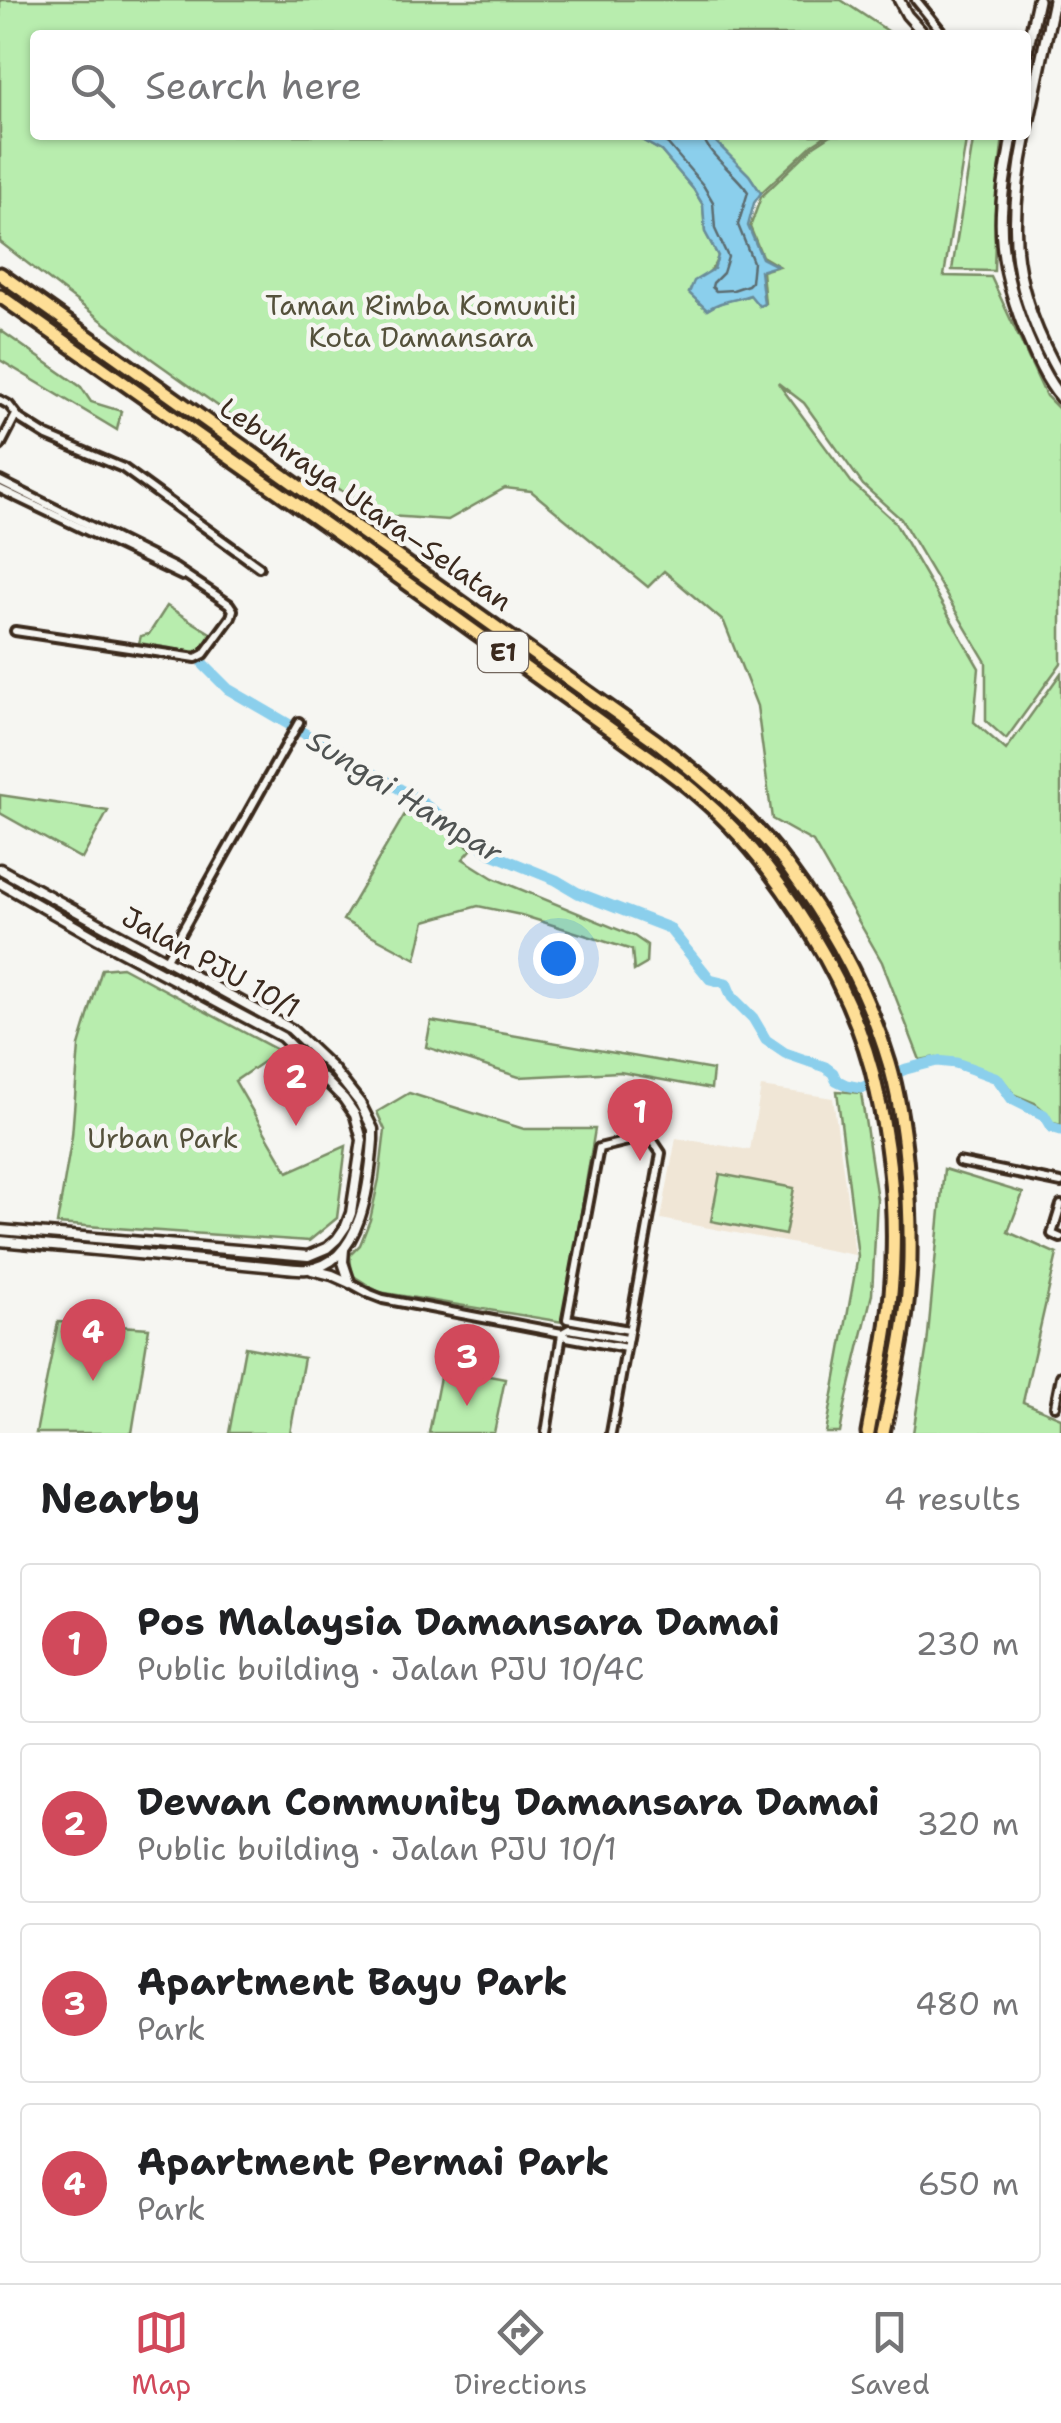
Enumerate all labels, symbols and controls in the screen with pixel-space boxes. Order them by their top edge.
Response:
search box [30,30,1031,140]
icon: search [65,58,120,113]
text: Search here [145,60,362,111]
park label: Taman Rimba Komuniti Kota Damansara [265,286,577,356]
street label: Lebuhraya Utara–Selatan [212,388,520,620]
road number: E1 [478,632,528,672]
water label: Sungai Hampar [299,719,511,873]
street label: Jalan PJU 10/1 [115,897,307,1027]
your location [533,933,584,984]
pin: 2 [264,1044,328,1126]
pin: 1 [608,1078,672,1161]
park label: Urban Park [87,1119,239,1157]
pin: 4 [61,1298,126,1381]
pin: 3 [434,1324,500,1406]
text: Nearby [40,1470,200,1526]
text: 4 results [884,1477,1021,1520]
text: Pos Malaysia Damansara Damai [137,1596,780,1647]
text: 1 [67,1622,82,1665]
text: 230 m [916,1622,1019,1665]
text: Public building · Jalan PJU 10/4C [137,1647,644,1690]
text: Dewan Community Damansara Damai [137,1776,880,1827]
text: 2 [63,1802,86,1845]
text: 320 m [916,1802,1019,1845]
text: Public building · Jalan PJU 10/1 [137,1827,617,1870]
text: Apartment Bayu Park [137,1956,568,2007]
text: 3 [63,1982,86,2025]
text: 480 m [915,1982,1019,2025]
text: Park [137,2007,206,2050]
text: Apartment Permai Park [137,2136,610,2187]
text: 4 [63,2162,86,2205]
text: 650 m [918,2162,1019,2205]
text: Park [137,2187,206,2230]
tab: Map [131,2305,191,2403]
tab: Directions [454,2305,587,2403]
tab: Saved [850,2305,930,2403]

